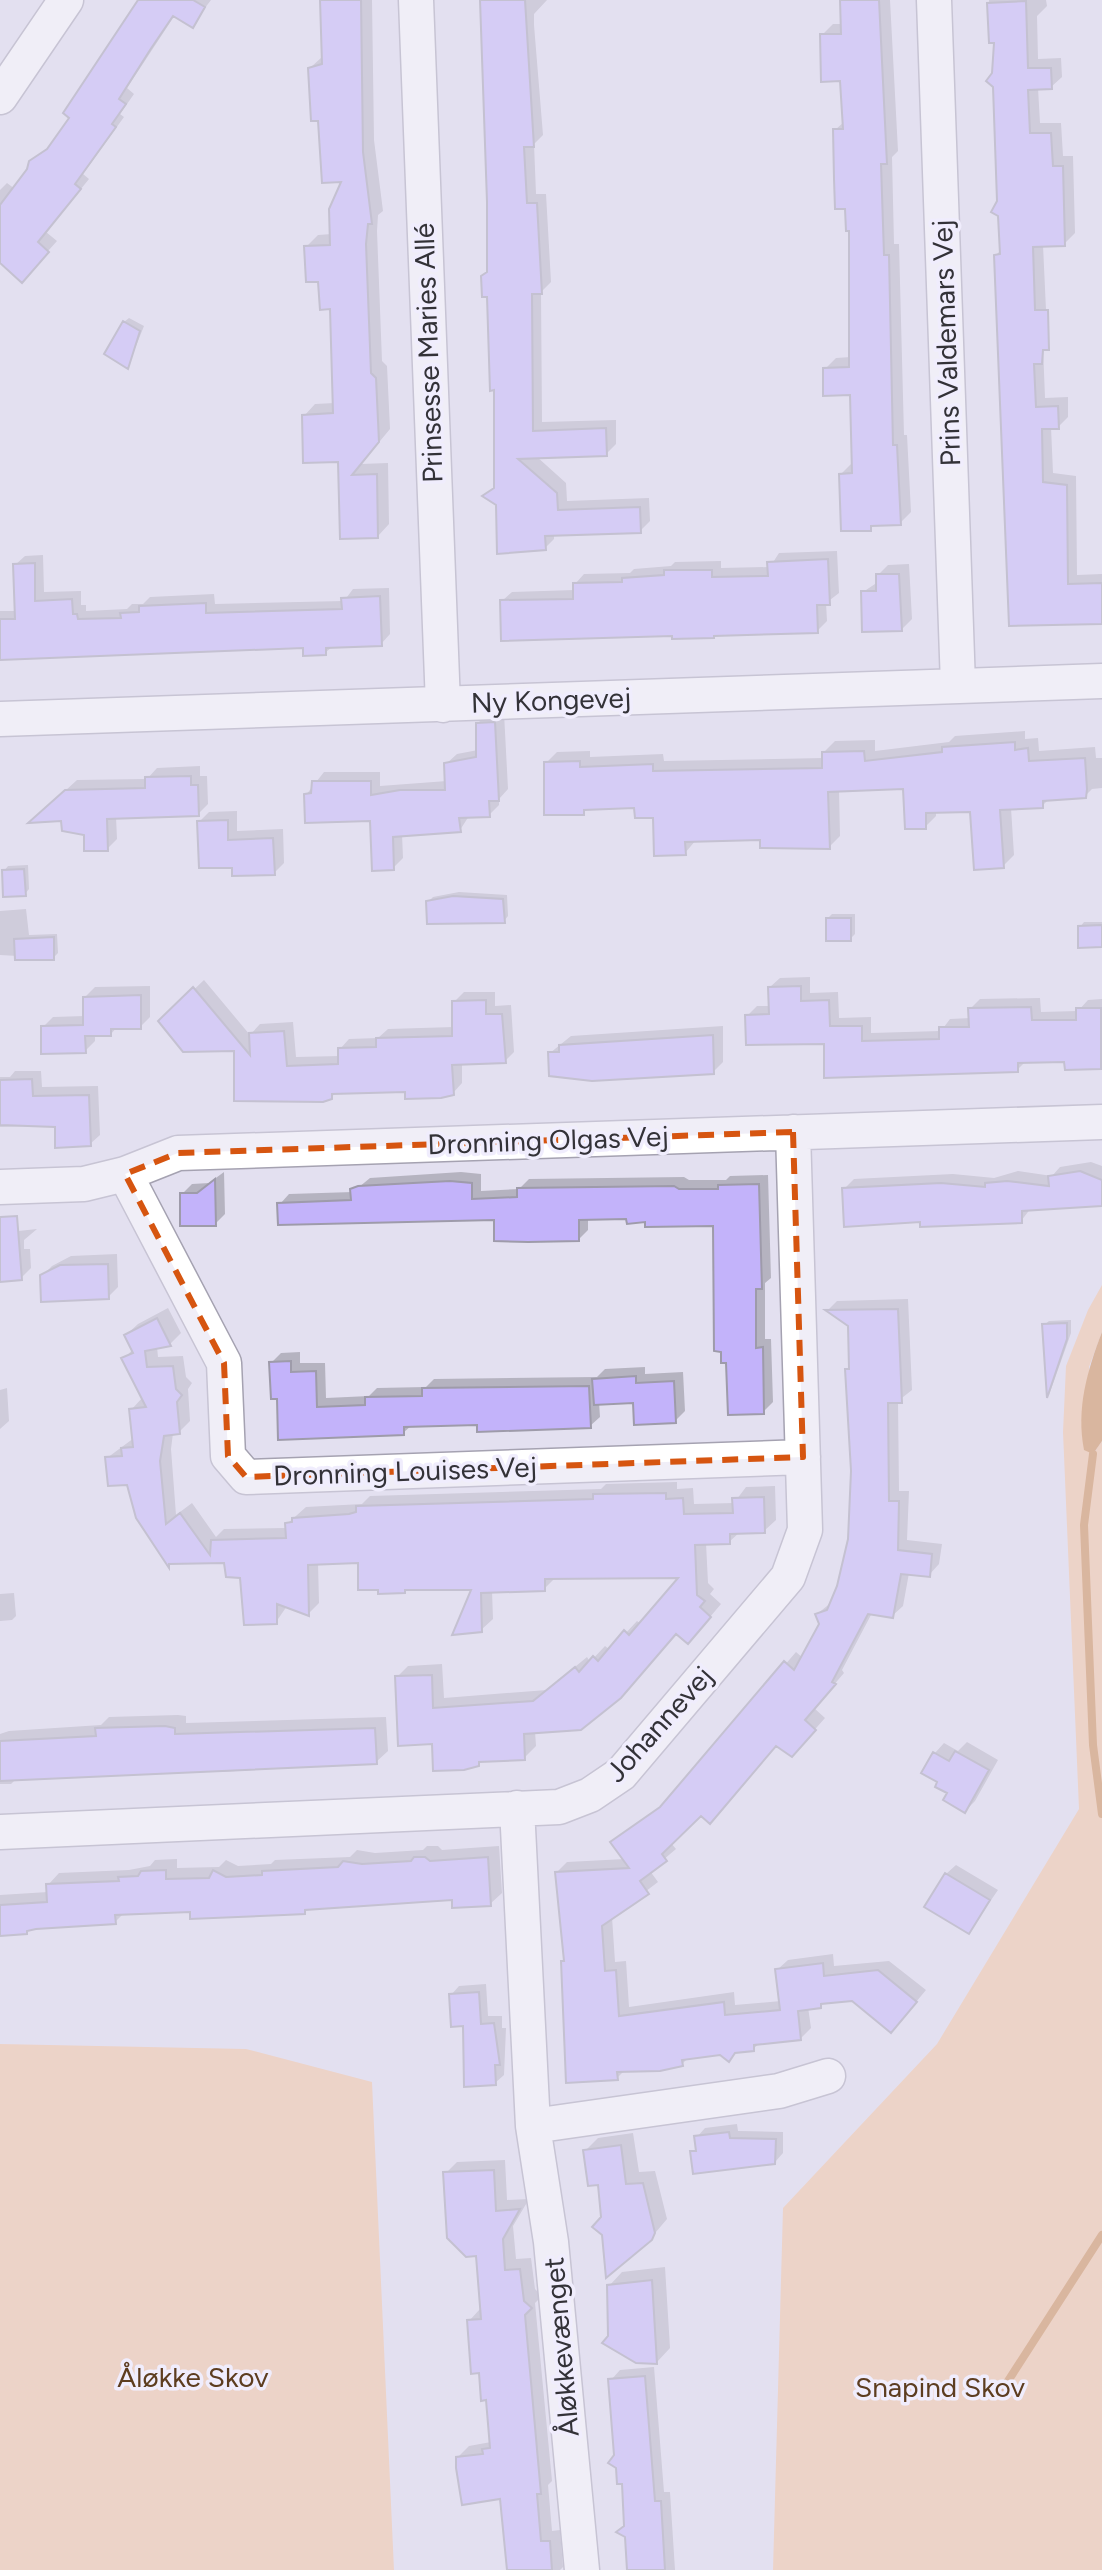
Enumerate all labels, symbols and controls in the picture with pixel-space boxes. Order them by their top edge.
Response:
street label: Prins Valdemars Vej [925,219,967,467]
street label: Prinsesse Maries Allé [406,222,450,484]
street label: Ny Kongevej [470,680,632,720]
street label: Dronning Olgas Vej [427,1119,669,1161]
street label: Dronning Louises Vej [272,1449,538,1493]
street label: Johannevej [598,1659,720,1789]
street label: Åløkkevænget [536,2256,586,2438]
park label: Åløkke Skov [117,2360,269,2394]
park label: Snapind Skov [855,2370,1025,2404]

